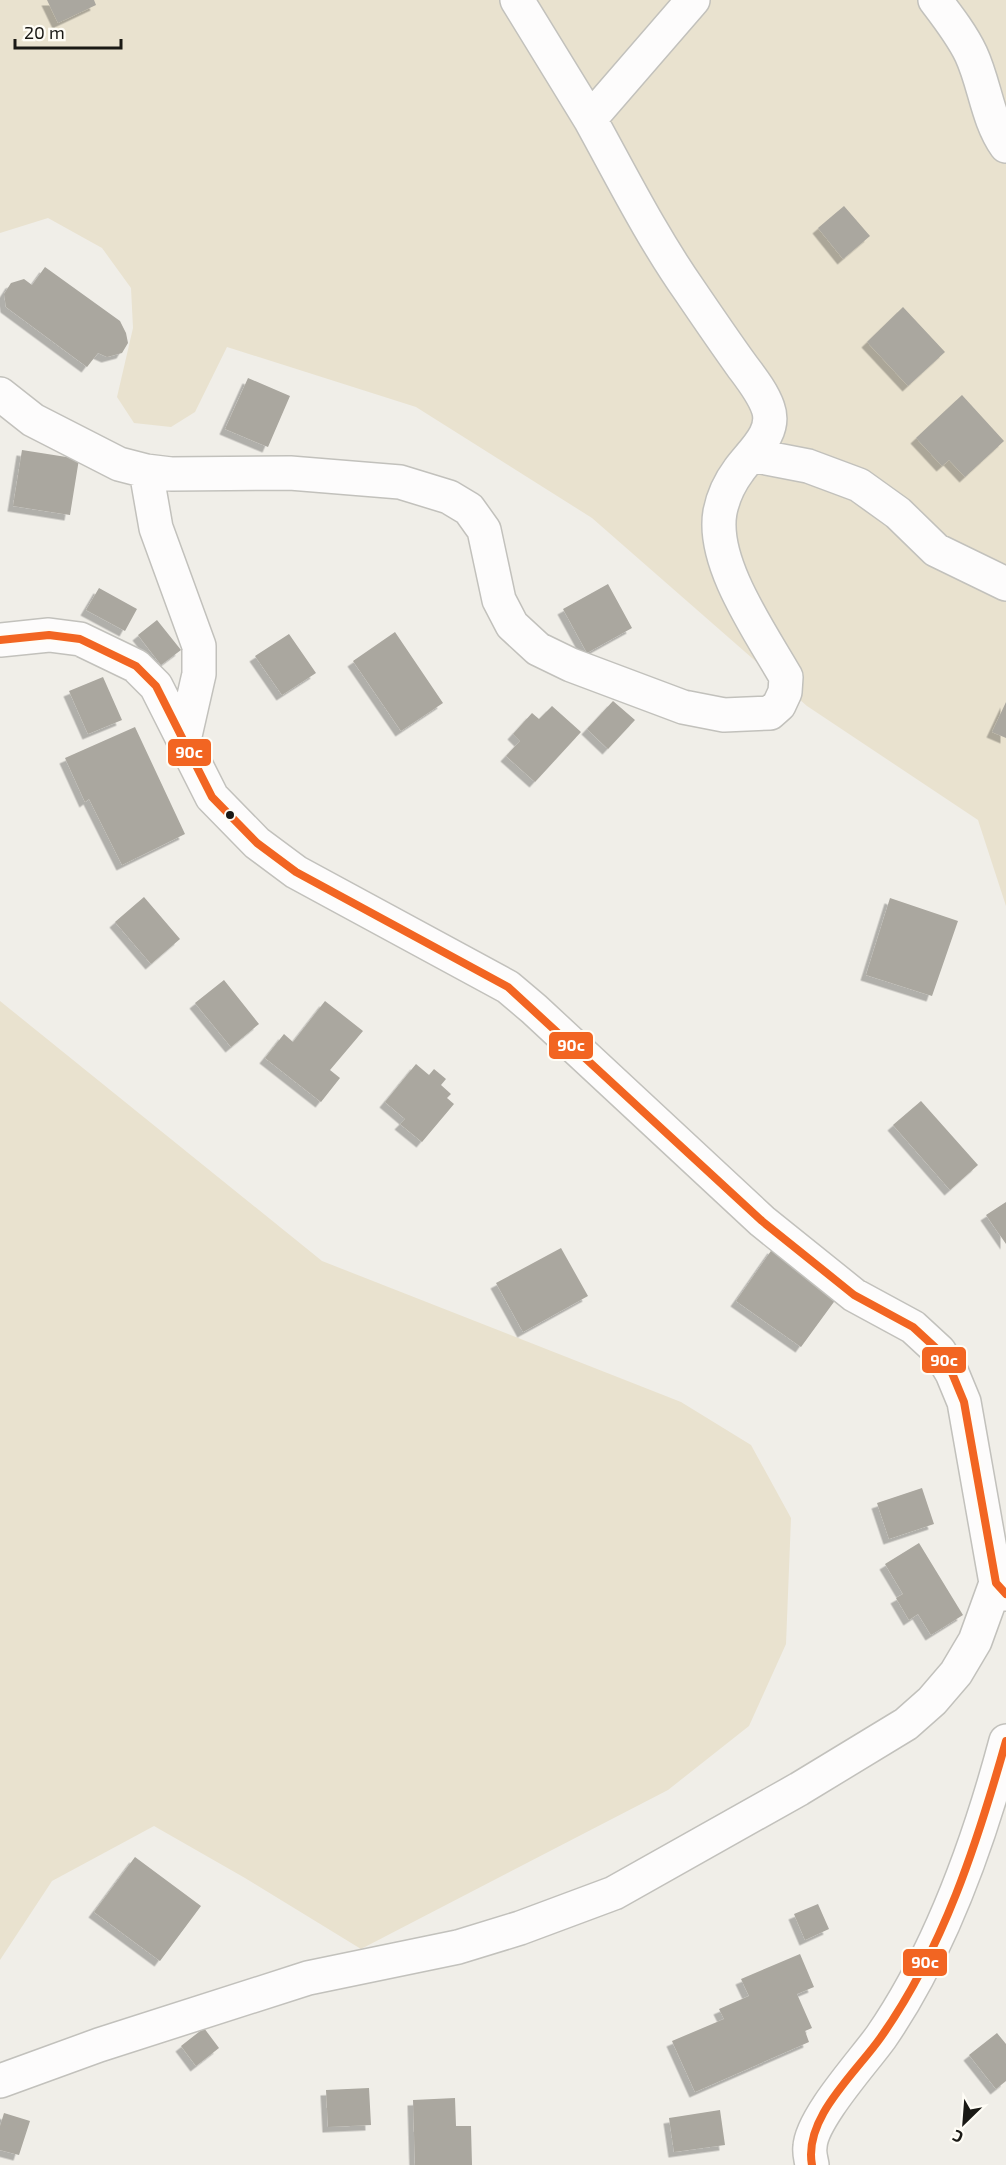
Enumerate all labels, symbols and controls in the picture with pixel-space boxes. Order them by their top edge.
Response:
scale bar [15,12,122,50]
text: 20 m [24,21,65,43]
line badge: 90с [167,738,212,767]
text: 90с [175,742,203,761]
unlabelled marker [224,809,236,821]
line badge: 90с [548,1031,594,1060]
text: 90с [557,1035,585,1054]
line badge: 90с [921,1346,967,1374]
text: 90с [930,1350,958,1369]
line badge: 90с [902,1948,948,1977]
text: 90с [911,1952,939,1971]
north arrow [934,2093,994,2153]
text: С [949,2126,966,2148]

